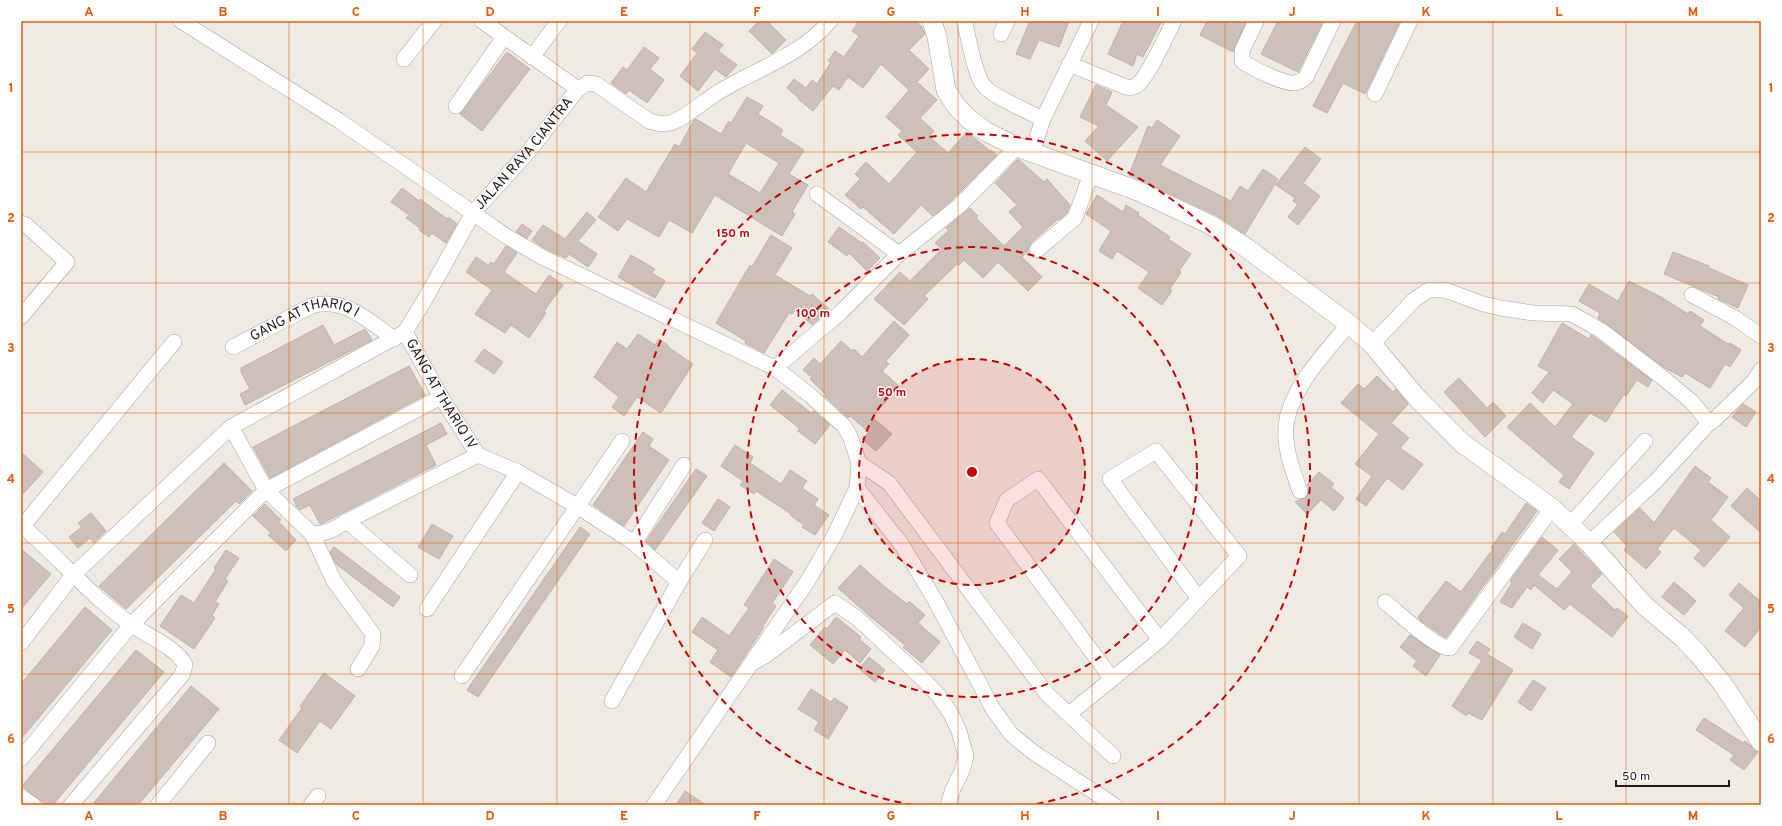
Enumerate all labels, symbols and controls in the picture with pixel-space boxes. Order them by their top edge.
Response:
text: A [84,5,94,21]
text: B [219,5,228,21]
text: C [352,5,360,21]
text: D [485,5,495,21]
text: E [620,5,628,21]
text: F [753,5,761,21]
text: G [887,5,896,21]
text: H [1020,5,1030,21]
text: I [1156,5,1160,21]
text: J [1288,5,1296,21]
text: K [1421,5,1431,21]
text: L [1555,5,1563,21]
text: M [1688,5,1698,21]
text: 1 [8,81,14,97]
text: 1 [1768,81,1774,97]
street label: JALAN RAYA CIANTRA [472,94,577,213]
text: 2 [7,211,15,227]
text: 2 [1767,211,1775,227]
text: 150 m [716,226,750,242]
street label: GANG AT THARIQ I [247,295,362,345]
text: 100 m [796,306,830,322]
street label: GANG AT THARIQ IV [402,336,481,453]
text: 3 [7,341,15,357]
text: 3 [1767,341,1775,357]
text: 50 m [878,385,906,401]
centre of rings [965,465,979,479]
text: 4 [7,472,15,488]
text: 4 [1767,472,1775,488]
text: 5 [7,602,15,618]
text: 5 [1767,602,1775,618]
text: 6 [7,732,15,748]
text: 6 [1767,732,1775,748]
scale bar [1616,762,1729,788]
text: 50 m [1622,769,1650,785]
text: A [84,809,94,825]
text: B [219,809,228,825]
text: C [352,809,360,825]
text: D [485,809,495,825]
text: E [620,809,628,825]
text: F [753,809,761,825]
text: G [887,809,896,825]
text: H [1020,809,1030,825]
text: I [1156,809,1160,825]
text: J [1288,809,1296,825]
text: K [1421,809,1431,825]
text: L [1555,809,1563,825]
text: M [1688,809,1698,825]

